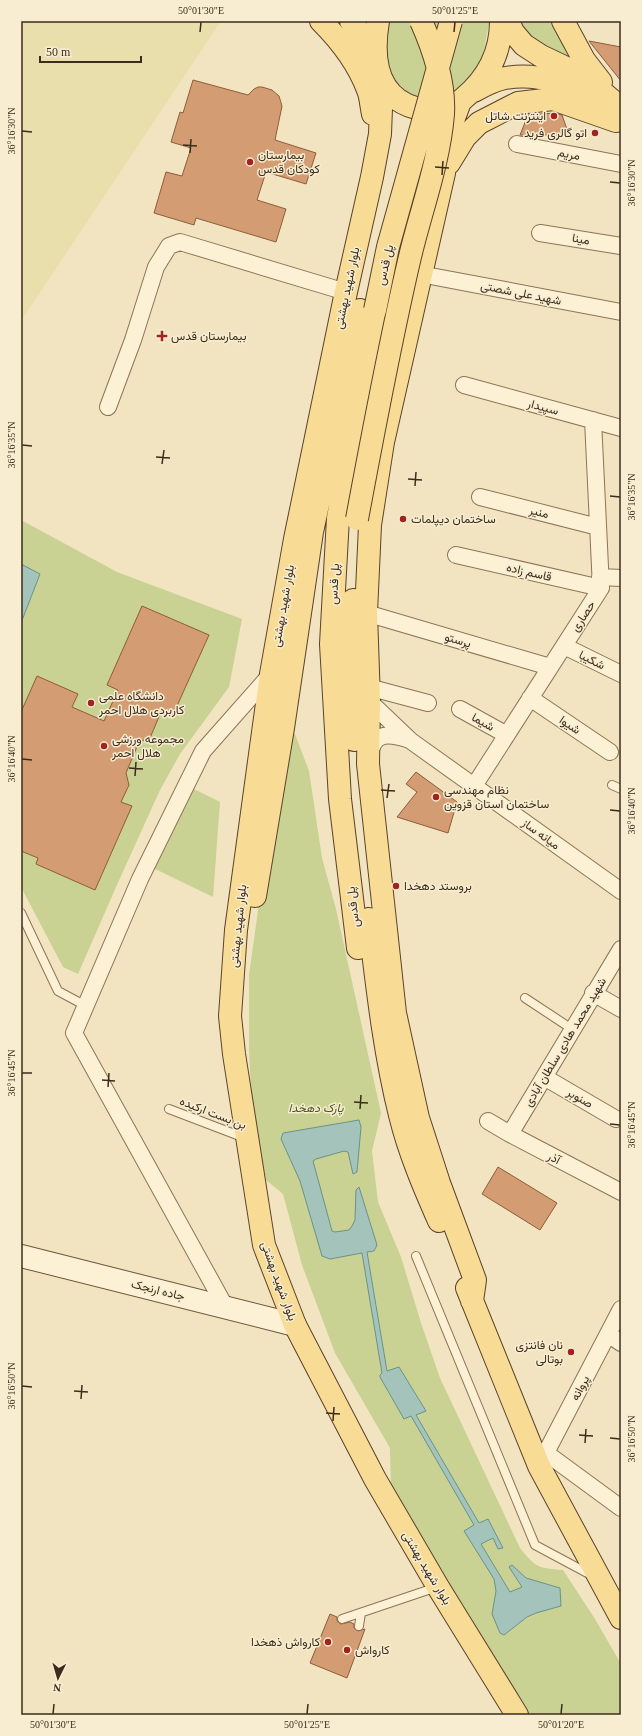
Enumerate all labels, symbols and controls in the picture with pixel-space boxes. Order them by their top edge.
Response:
text: 50°01'30"E [178,5,224,16]
text: 50°01'25"E [432,5,478,16]
scale bar [40,38,141,64]
text: 50 m [46,45,71,59]
text: 36°16'30"N [6,107,17,155]
place label: اینترنت شاتل [485,109,546,124]
marker: اینترنت شاتل [549,111,559,121]
place label: اتو گالری فرید [524,126,587,141]
marker: اتو گالری فرید [590,128,600,138]
street label: مریم [556,145,581,164]
place label: بیمارستان کودکان قدس [258,148,320,177]
marker: بیمارستان کودکان قدس [245,157,255,167]
text: 36°16'30"N [626,159,637,207]
street label: مینا [571,231,591,247]
street label: پل قدس [374,243,397,287]
street label: بلوار شهید بهشتی [331,246,364,331]
street label: شهید علی شصتی [479,278,563,309]
place label: بیمارستان قدس [171,329,246,344]
marker: بیمارستان قدس [156,330,168,342]
street label: سپیدار [525,396,560,419]
text: 36°16'35"N [6,421,17,469]
text: 36°16'35"N [626,473,637,521]
street label: منیر [526,503,550,522]
place label: ساختمان دیپلمات [411,512,496,527]
marker: ساختمان دیپلمات [398,514,408,524]
street label: قاسم زاده [505,560,553,585]
street label: پل قدس [326,563,343,605]
street label: بلوار شهید بهشتی [269,564,298,649]
street label: حصاری [568,598,599,635]
street label: پرستو [443,630,473,651]
street label: شکیبا [577,648,607,672]
place label: دانشگاه علمی کاربردی هلال احمر [98,689,184,718]
marker: دانشگاه علمی کاربردی هلال احمر [86,698,96,708]
street label: شیما [469,710,497,734]
street label: شیوا [556,713,583,738]
place label: مجموعه ورزشی هلال احمر [111,732,184,761]
text: 36°16'40"N [6,735,17,783]
marker: مجموعه ورزشی هلال احمر [99,741,109,751]
place label: نظام مهندسی ساختمان استان قزوین [444,783,549,812]
text: 36°16'40"N [626,787,637,835]
marker: نظام مهندسی ساختمان استان قزوین [431,792,441,802]
street label: میانه ساز [518,815,563,853]
place label: بروستد دهخدا [404,879,472,894]
marker: بروستد دهخدا [391,881,401,891]
street label: بلوار شهید بهشتی [227,884,250,968]
street label: پل قدس [344,886,363,928]
street label: شهید محمد هادی سلطان آبادی [521,975,610,1110]
text: 36°16'45"N [6,1049,17,1097]
street label: صنوبر [563,1085,595,1112]
street label: بن بست ارکیده [177,1094,248,1133]
park label: پارک دهخدا [289,1101,344,1116]
text: 36°16'45"N [626,1101,637,1149]
street label: آذر [544,1148,564,1169]
street label: بلوار شهید بهشتی [257,1239,300,1323]
street label: جاده ارنجک [130,1277,186,1304]
place label: نان فانتزی بوتالی [516,1338,563,1367]
marker: نان فانتزی بوتالی [566,1347,576,1357]
text: 36°16'50"N [6,1362,17,1410]
street label: پروانه [568,1373,593,1403]
text: 36°16'50"N [626,1415,637,1463]
street label: بلوار شهید بهشتی [399,1529,455,1608]
place label: کارواش ذهخدا [251,1635,320,1650]
marker: کارواش ذهخدا [323,1637,333,1647]
place label: کارواش [355,1643,390,1658]
marker: کارواش [342,1645,352,1655]
north arrow [38,1658,78,1698]
text: N [53,1682,62,1694]
text: 50°01'30"E [30,1719,76,1730]
text: 50°01'25"E [284,1719,330,1730]
text: 50°01'20"E [538,1719,584,1730]

